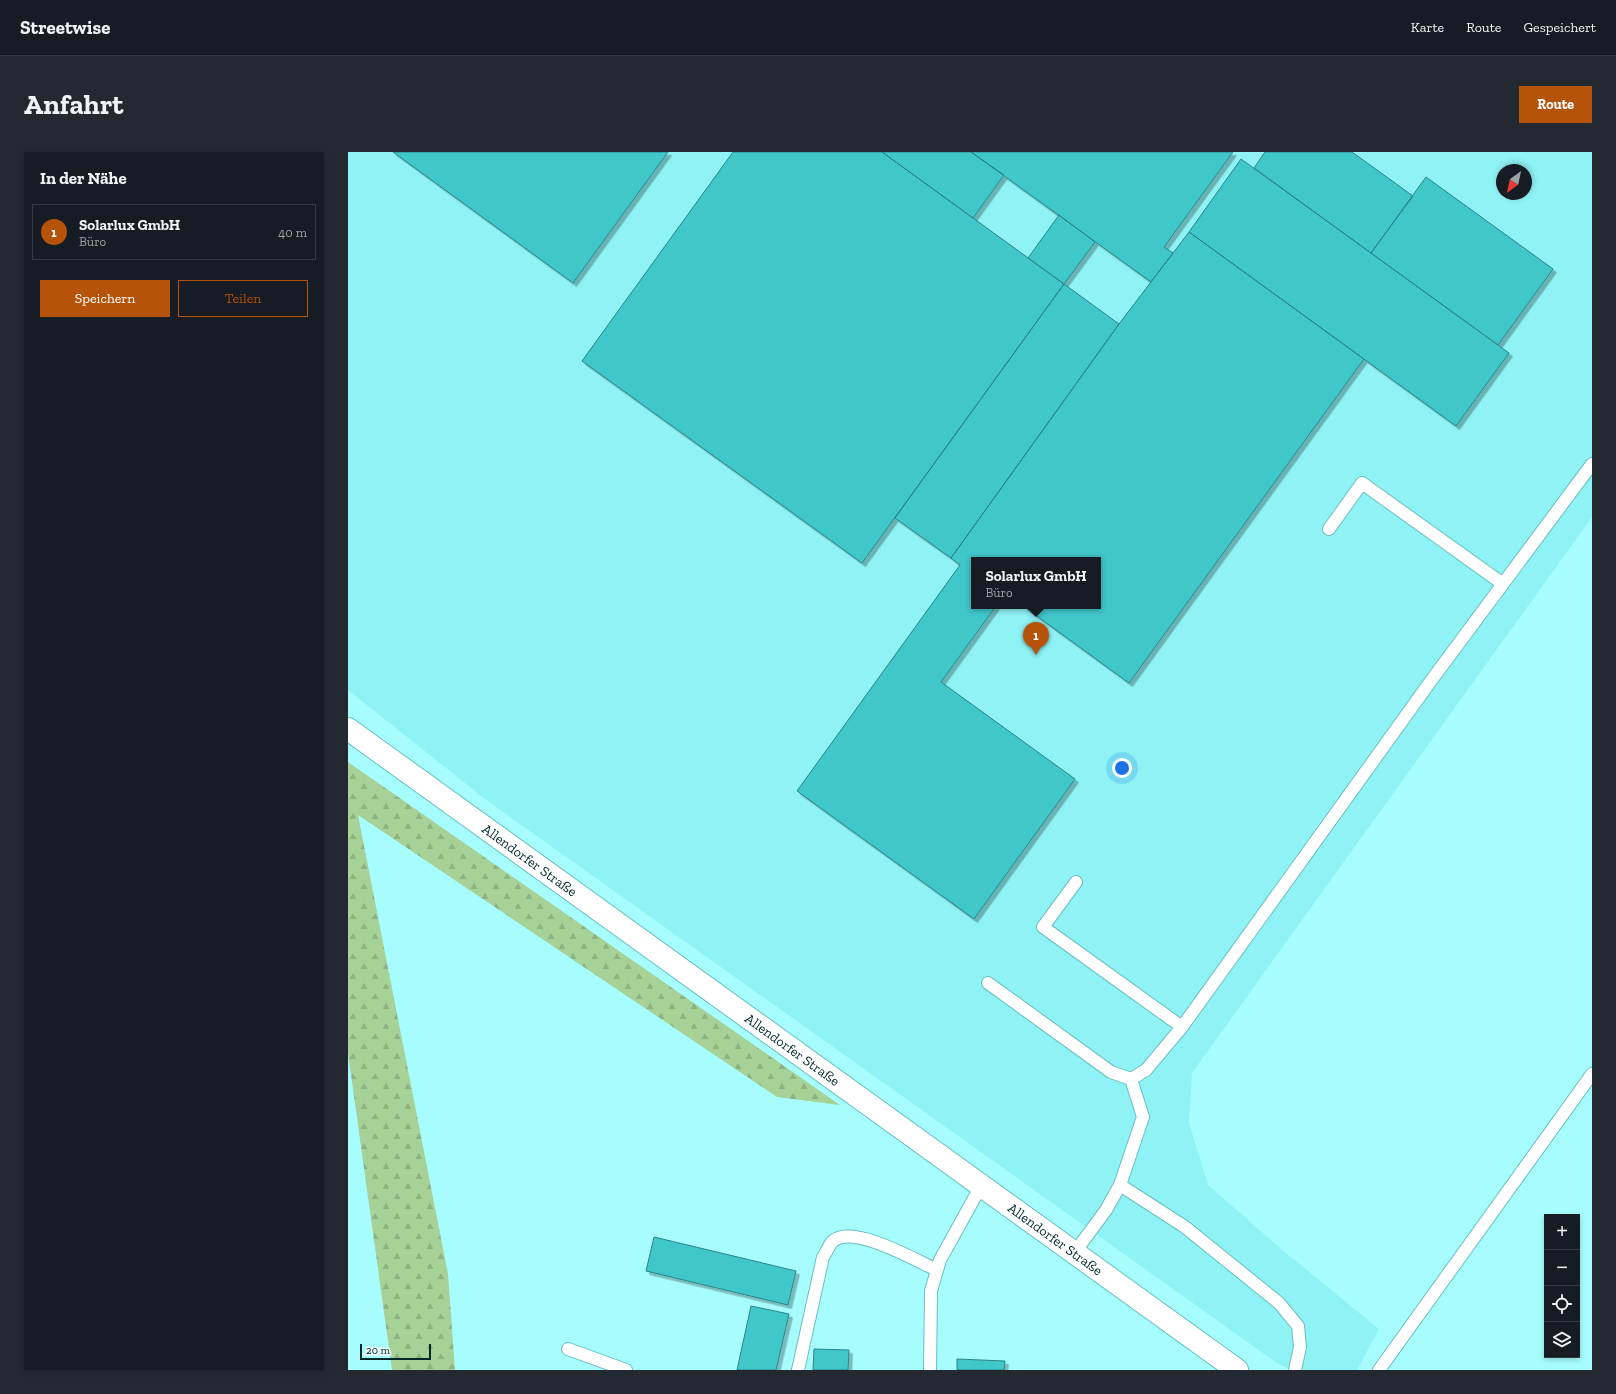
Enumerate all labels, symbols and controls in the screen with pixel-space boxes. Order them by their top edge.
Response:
text: Streetwise [20,16,110,39]
text: Karte [1411,19,1444,36]
text: Route [1466,19,1501,36]
text: Gespeichert [1523,19,1596,36]
button: Route [1519,86,1592,123]
text: Anfahrt [24,88,123,121]
north arrow [1496,164,1532,200]
text: In der Nähe [40,168,127,188]
text: Solarlux GmbH [79,216,180,234]
text: 1 [51,225,57,240]
text: 40 m [278,225,307,240]
text: Büro [79,234,106,249]
button: Speichern [40,280,170,317]
button: Teilen [178,280,308,317]
popup [971,557,1101,609]
text: Solarlux GmbH [985,567,1087,585]
text: Büro [985,585,1013,600]
pin: 1 [1023,622,1049,655]
your location [1112,758,1132,778]
street label: Allendorfer Straße [479,821,580,901]
street label: Allendorfer Straße [741,1010,843,1090]
street label: Allendorfer Straße [1004,1200,1106,1280]
map controls [1544,1214,1580,1358]
button: + [1544,1214,1580,1250]
button: − [1544,1250,1580,1286]
button: locate [1544,1286,1580,1322]
button: layers [1544,1322,1580,1358]
scale bar [360,1342,431,1361]
text: 20 m [366,1344,390,1357]

